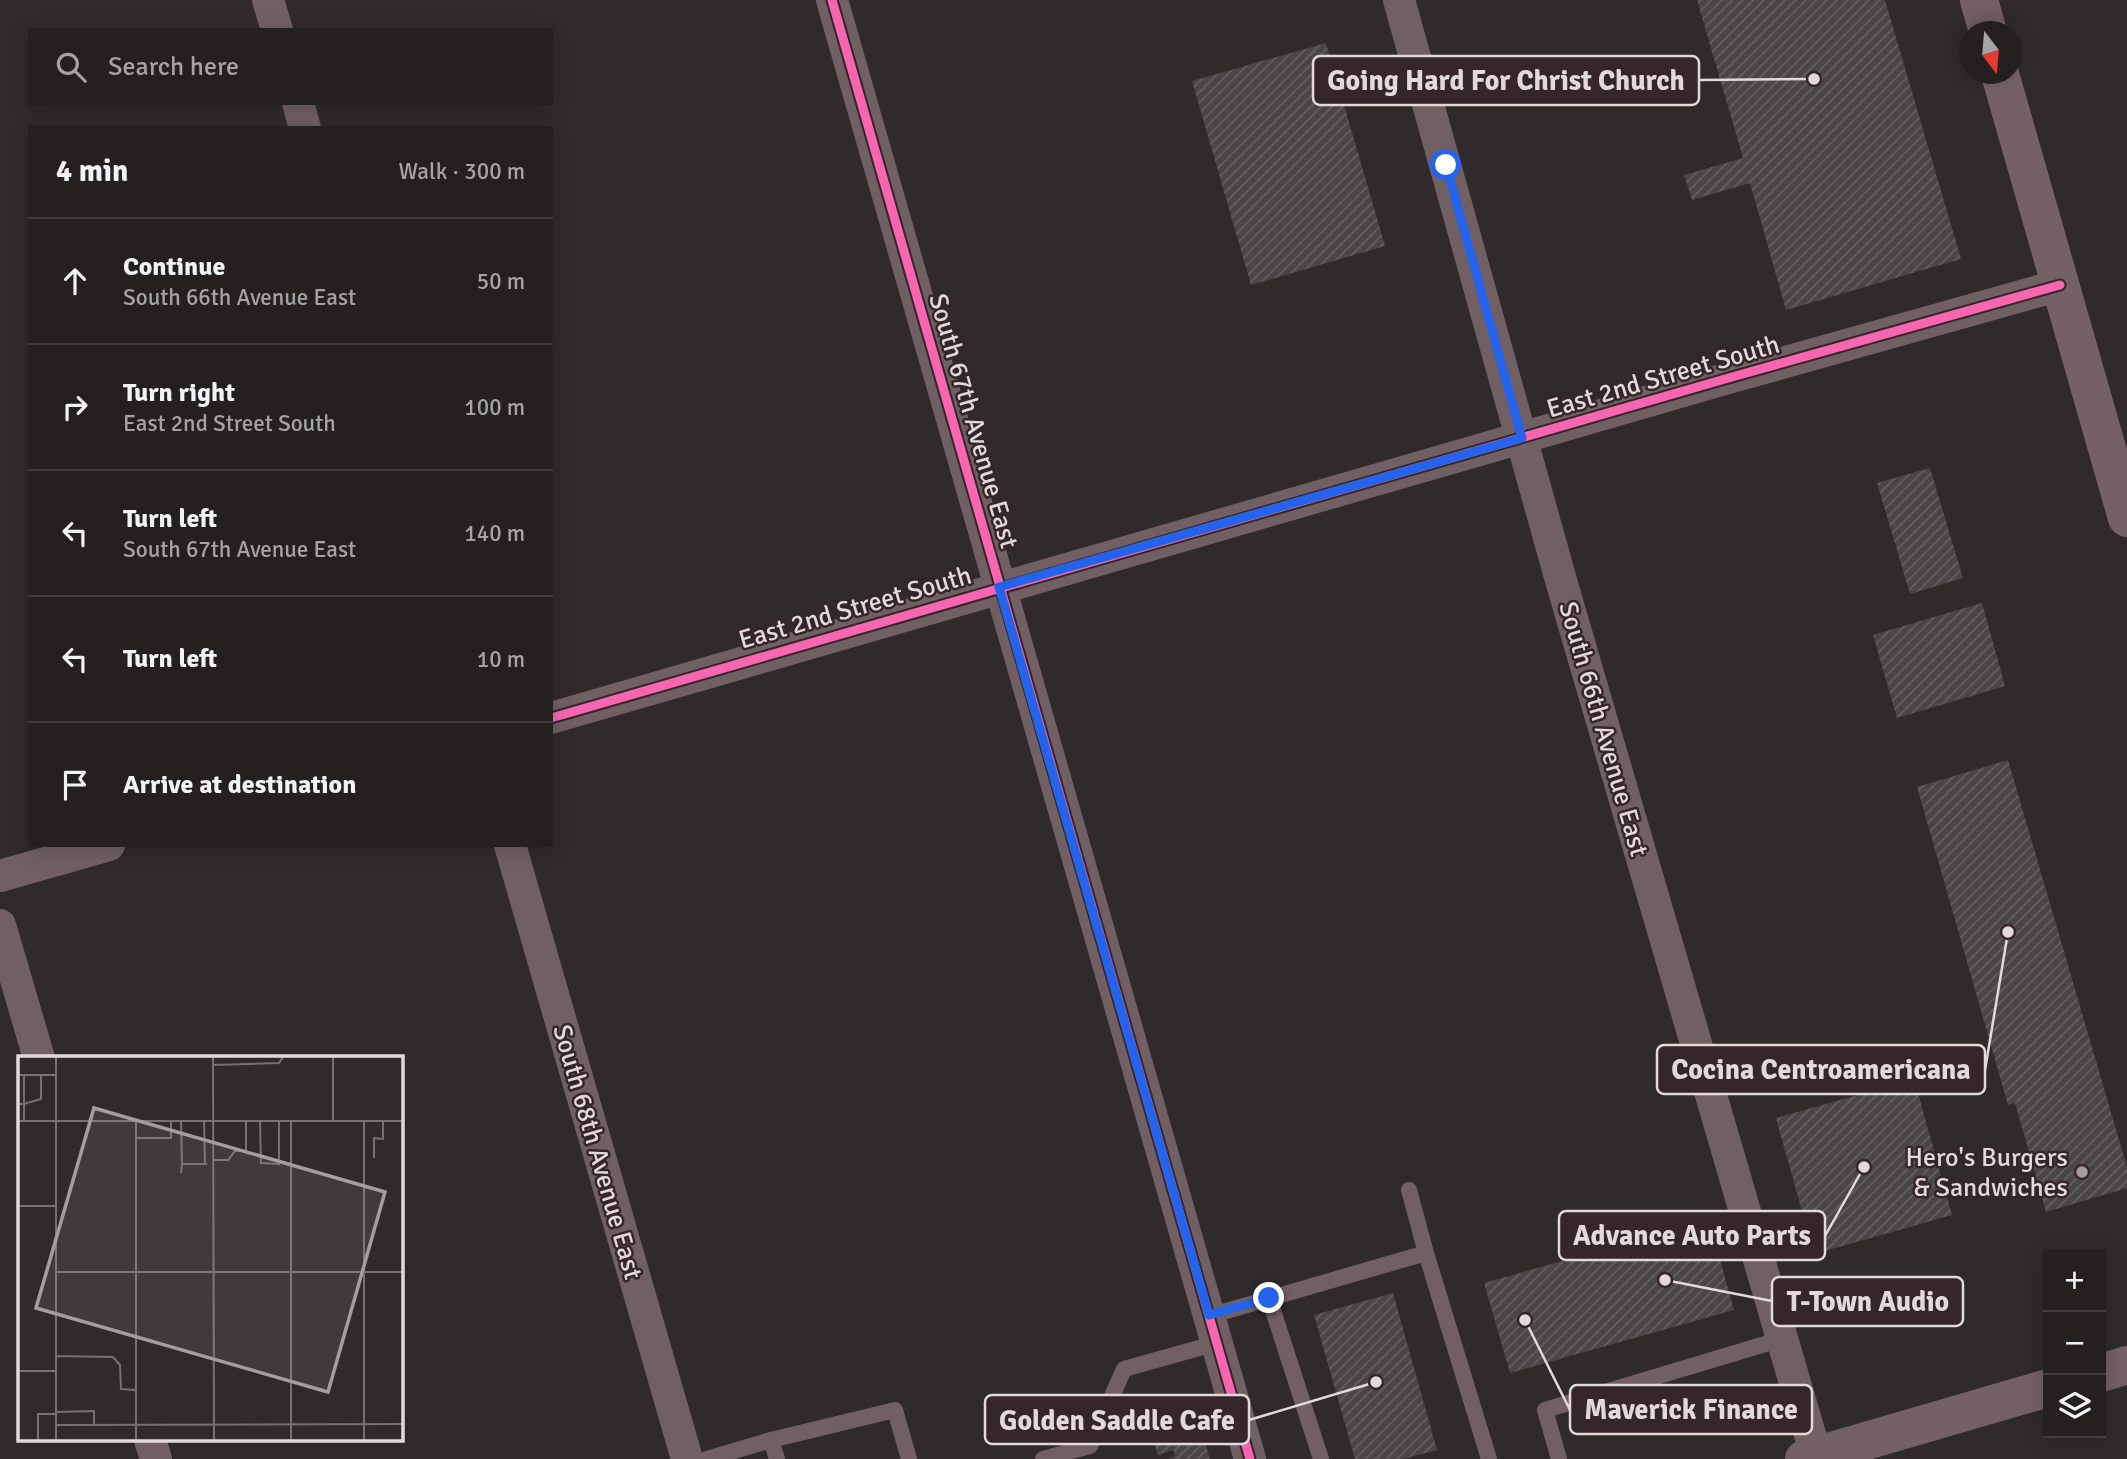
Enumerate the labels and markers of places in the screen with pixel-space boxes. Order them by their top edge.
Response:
callout: Going Hard For Christ Church [1313,56,1699,105]
callout: Cocina Centroamericana [1657,1045,1985,1094]
place label: Hero's Burgers & Sandwiches [1905,1142,2068,1204]
marker: Hero's Burgers & Sandwiches [2074,1164,2090,1180]
callout: Advance Auto Parts [1559,1211,1825,1260]
callout: T-Town Audio [1772,1277,1963,1326]
callout: Maverick Finance [1570,1385,1812,1434]
callout: Golden Saddle Cafe [985,1395,1249,1444]

